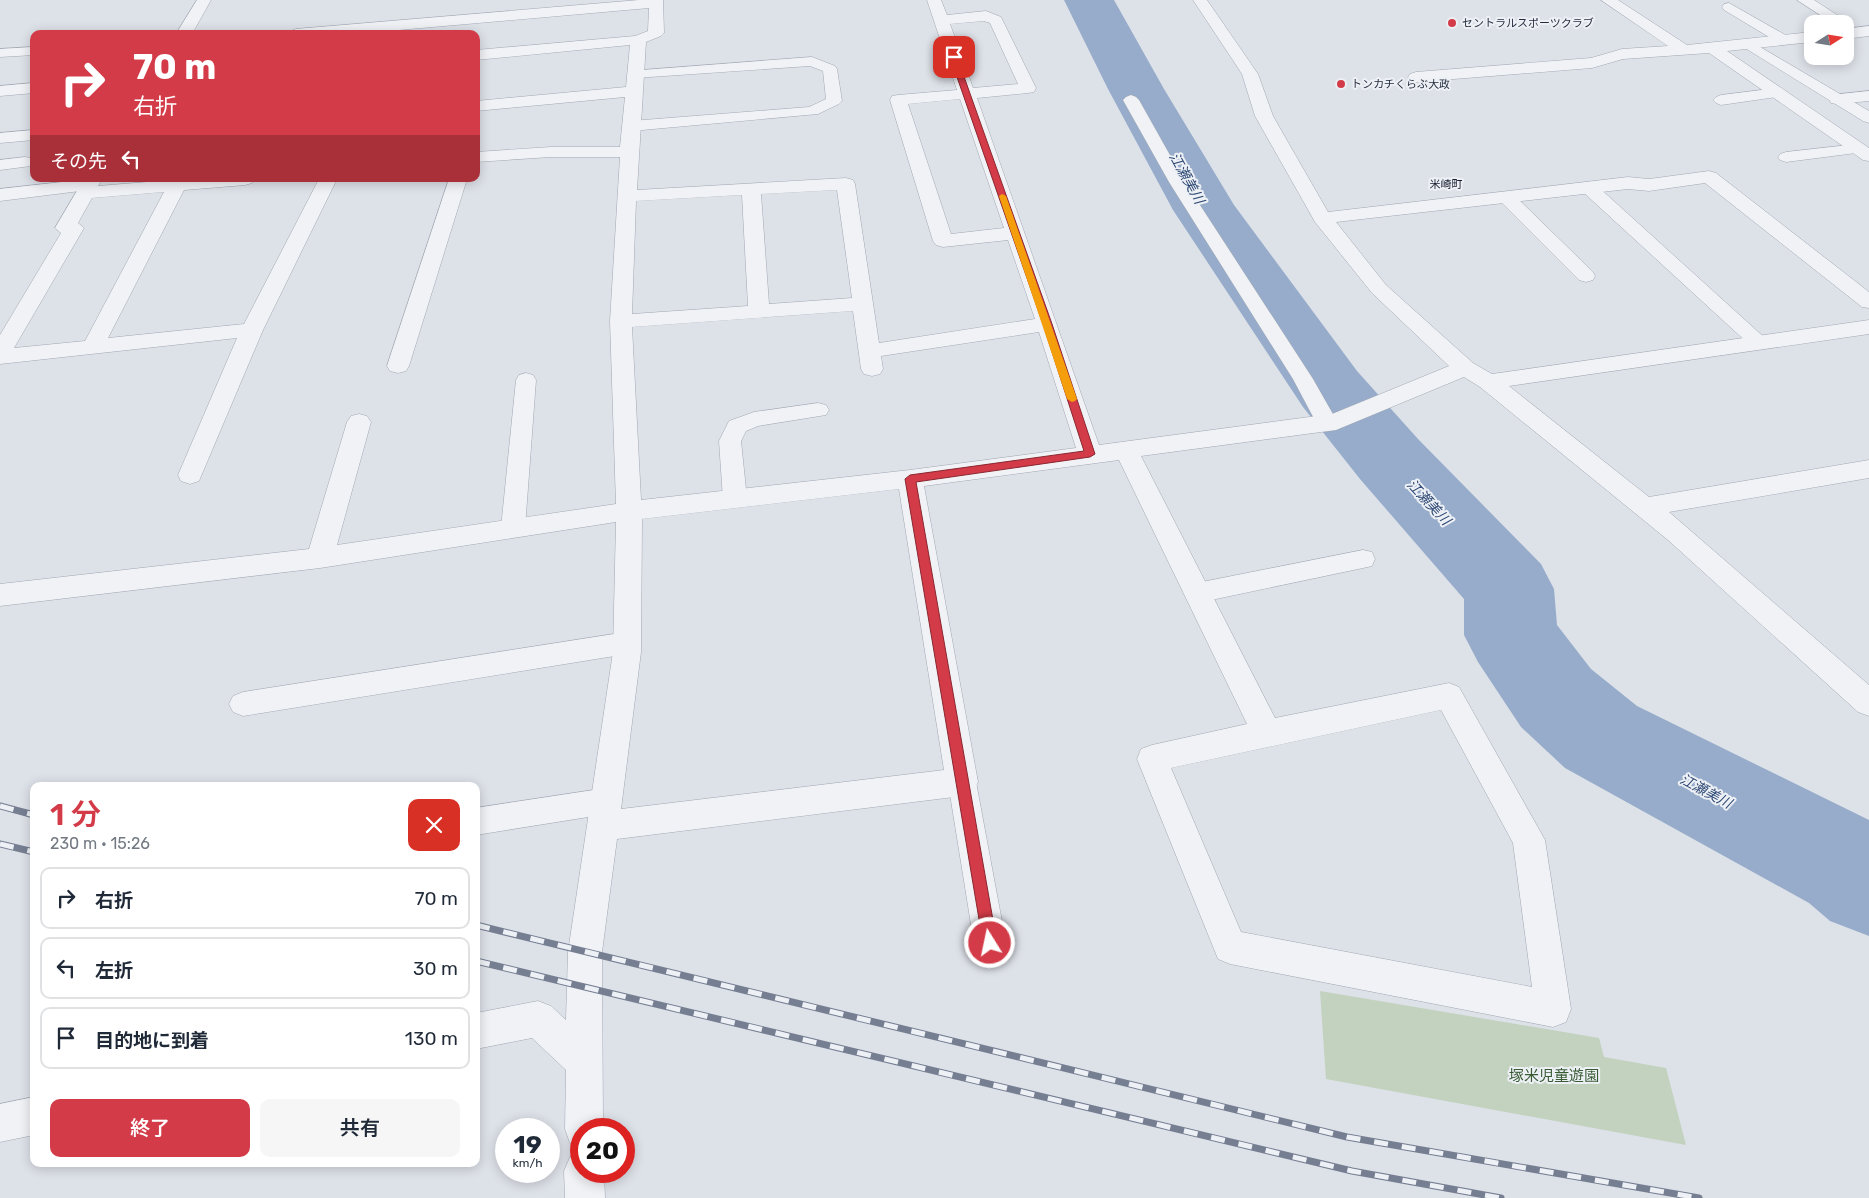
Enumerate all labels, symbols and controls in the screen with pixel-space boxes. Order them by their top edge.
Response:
north arrow [1804,15,1854,65]
map controls [1804,15,1854,65]
marker: セントラルスポーツクラブ [1446,17,1458,29]
place label: セントラルスポーツクラブ [1462,17,1594,30]
pin [933,36,975,78]
icon: arrive [940,43,968,71]
text: 70 m [133,46,216,88]
icon: right [50,50,115,115]
marker: トンカチくらぶ大政 [1335,78,1347,90]
place label: トンカチくらぶ大政 [1351,78,1450,91]
text: 右折 [133,93,177,120]
icon: left [117,145,145,173]
text: その先 [50,150,107,173]
water label: 江瀬美川 [1166,150,1209,209]
district label: 米崎町 [1430,178,1463,191]
water label: 江瀬美川 [1403,476,1455,530]
water label: 江瀬美川 [1677,771,1736,813]
text: 1 分 [50,797,101,833]
button: close [408,799,460,851]
text: 230 m · 15:26 [50,834,150,853]
icon: right [52,884,80,912]
text: 70 m [415,887,458,910]
text: 右折 [95,889,133,912]
position arrow [963,916,1015,968]
icon: left [52,954,80,982]
text: 30 m [413,957,458,980]
text: 左折 [95,959,133,982]
icon: arrive [52,1024,80,1052]
text: 130 m [405,1027,458,1050]
text: 目的地に到着 [95,1029,209,1052]
park label: 塚米児童遊園 [1509,1067,1599,1085]
button: 終了 [50,1099,250,1157]
button: 共有 [260,1099,460,1157]
speed limit sign: 20 [570,1118,635,1183]
text: 19 [513,1130,542,1159]
text: km/h [513,1156,542,1170]

